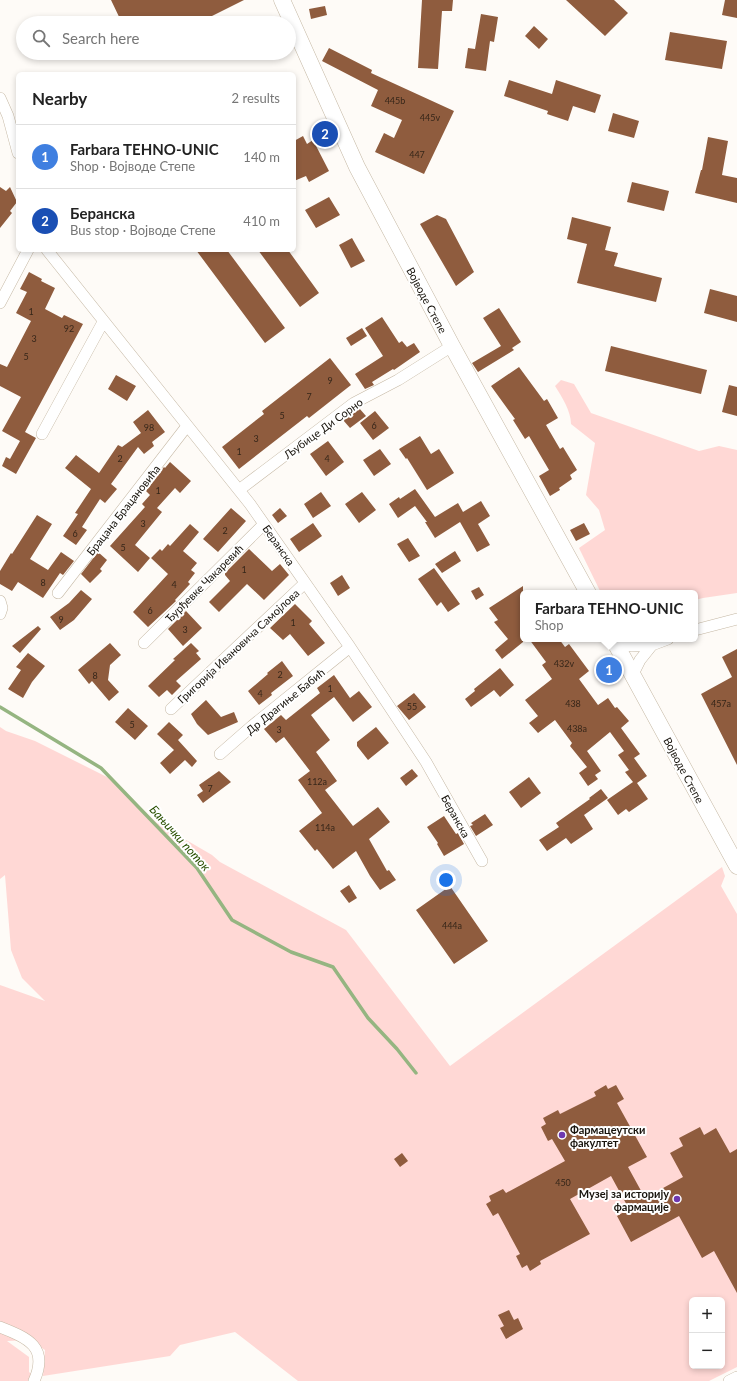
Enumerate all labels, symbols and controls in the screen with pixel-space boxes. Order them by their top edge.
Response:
search box [16,16,296,60]
icon: search [30,27,52,49]
text: Search here [62,29,139,47]
text: Nearby [32,88,87,109]
text: 2 results [232,90,280,106]
house number: 445b [385,95,405,106]
house number: 445v [420,112,441,123]
pin: 2 [312,119,338,149]
text: Farbara TEHNO-UNIC [70,140,219,158]
text: 1 [41,149,49,165]
text: 140 m [243,149,280,165]
house number: 447 [409,149,425,160]
text: Shop · Војводе Степе [70,158,195,174]
text: Беранска [70,204,135,222]
text: 2 [41,213,49,229]
text: 410 m [243,213,280,229]
text: Bus stop · Војводе Степе [70,222,216,238]
street label: Војводе Степе [404,265,450,335]
house number: 1 [28,306,34,317]
house number: 92 [64,323,74,334]
house number: 3 [31,333,37,344]
house number: 5 [23,351,29,362]
house number: 9 [327,375,333,386]
house number: 7 [306,391,312,402]
street label: Љубице Ди Сорно [280,395,365,462]
house number: 5 [279,410,285,421]
house number: 6 [371,420,377,431]
house number: 98 [144,422,154,433]
house number: 3 [253,433,259,444]
house number: 1 [236,446,242,457]
house number: 2 [117,453,123,464]
house number: 4 [324,453,330,464]
street label: Брацана Брацановића [84,462,162,558]
house number: 1 [155,485,161,496]
house number: 3 [140,518,146,529]
street label: Беранска [260,522,298,568]
house number: 2 [222,525,228,536]
house number: 6 [72,528,78,539]
street label: Ђурђевке Чакаревић [162,541,246,625]
house number: 5 [120,542,126,553]
house number: 1 [241,564,247,575]
house number: 8 [40,577,46,588]
house number: 4 [171,579,177,590]
street label: Григорија Ивановича Самојлова [174,586,302,706]
popup [520,590,698,642]
text: Farbara TEHNO-UNIC [535,599,683,617]
house number: 6 [147,605,153,616]
house number: 9 [58,614,64,625]
house number: 1 [290,617,296,628]
text: Shop [535,617,564,633]
house number: 3 [182,624,188,635]
pin: 1 [596,655,622,685]
house number: 432v [554,658,575,669]
street label: Др Драгиње Бабић [243,665,327,737]
house number: 2 [277,669,283,680]
house number: 8 [92,670,98,681]
house number: 1 [327,683,333,694]
house number: 4 [257,688,263,699]
house number: 438 [565,698,581,709]
house number: 457a [711,698,731,709]
house number: 55 [407,701,417,712]
house number: 5 [129,719,135,730]
house number: 438a [567,723,587,734]
house number: 3 [276,724,282,735]
street label: Војводе Степе [661,735,707,805]
house number: 112a [307,776,327,787]
house number: 7 [207,783,213,794]
street label: Беранска [439,792,473,840]
water label: Бањички поток [147,802,214,874]
house number: 114a [315,822,335,833]
your location [436,870,456,890]
house number: 444a [442,920,462,931]
place label: Фармацеутски факултет [570,1123,645,1149]
marker: Фармацеутски факултет [557,1130,567,1140]
house number: 450 [555,1177,571,1188]
place label: Музеј за историју фармације [579,1187,669,1213]
marker: Музеј за историју фармације [672,1194,682,1204]
map controls [689,1297,725,1369]
button: + [689,1297,725,1333]
button: − [689,1333,725,1369]

